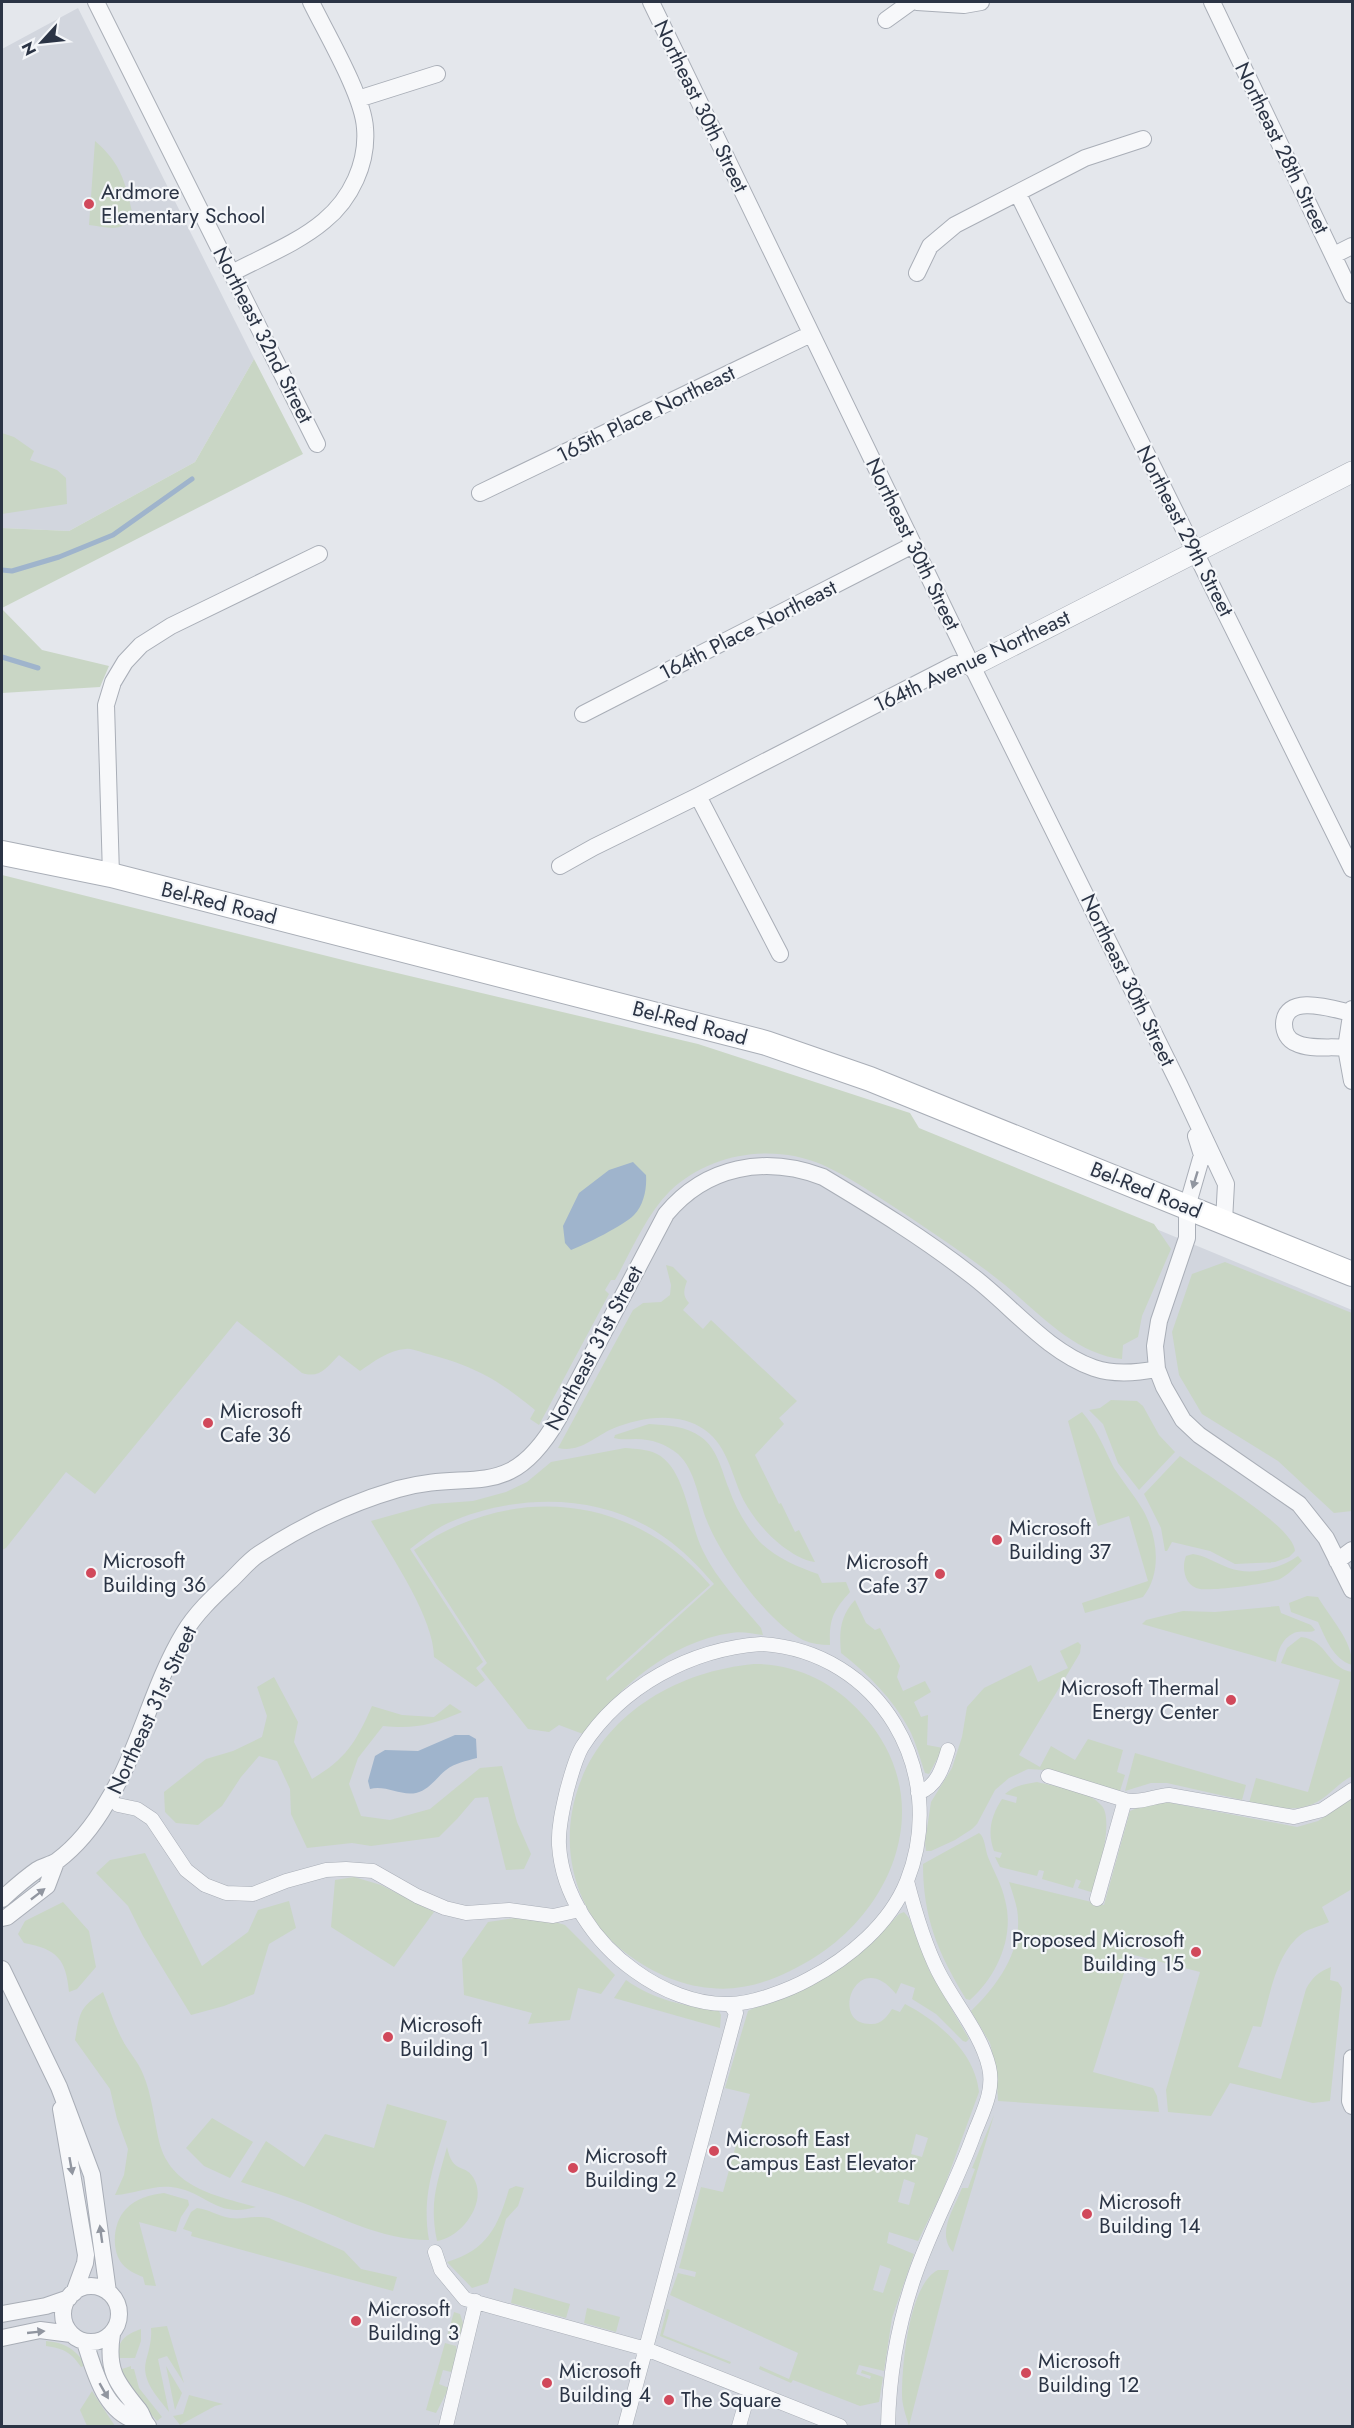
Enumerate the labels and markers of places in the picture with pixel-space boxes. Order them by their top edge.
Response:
place label: Ardmore Elementary School [101,177,265,231]
marker: Ardmore Elementary School [82,197,96,211]
place label: Microsoft Cafe 36 [220,1396,302,1450]
marker: Microsoft Cafe 36 [201,1416,215,1430]
place label: Microsoft Building 37 [1009,1513,1111,1567]
marker: Microsoft Building 37 [990,1533,1004,1547]
place label: Microsoft Building 36 [103,1546,206,1600]
place label: Microsoft Cafe 37 [846,1547,928,1601]
marker: Microsoft Building 36 [84,1566,98,1580]
marker: Microsoft Cafe 37 [933,1567,947,1581]
place label: Microsoft Thermal Energy Center [1061,1673,1220,1727]
marker: Microsoft Thermal Energy Center [1224,1693,1238,1707]
place label: Proposed Microsoft Building 15 [1012,1925,1184,1979]
marker: Proposed Microsoft Building 15 [1189,1945,1203,1959]
place label: Microsoft Building 1 [400,2010,489,2064]
marker: Microsoft Building 1 [381,2030,395,2044]
place label: Microsoft East Campus East Elevator [726,2124,917,2178]
place label: Microsoft Building 2 [585,2141,677,2195]
marker: Microsoft East Campus East Elevator [707,2144,721,2158]
marker: Microsoft Building 2 [566,2161,580,2175]
place label: Microsoft Building 14 [1099,2187,1200,2241]
marker: Microsoft Building 14 [1080,2207,1094,2221]
place label: Microsoft Building 3 [368,2294,459,2348]
marker: Microsoft Building 3 [349,2314,363,2328]
place label: Microsoft Building 12 [1038,2346,1139,2400]
place label: Microsoft Building 4 [559,2356,651,2410]
marker: Microsoft Building 12 [1019,2366,1033,2380]
marker: Microsoft Building 4 [540,2376,554,2390]
place label: The Square [681,2385,781,2415]
marker: The Square [662,2393,676,2407]

